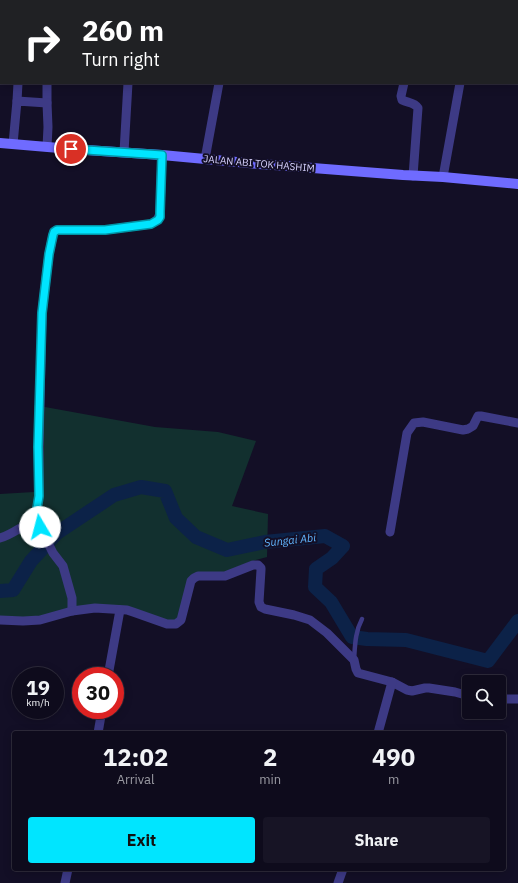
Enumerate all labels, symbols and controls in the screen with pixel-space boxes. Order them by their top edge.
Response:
text: 260 m [82,12,164,49]
icon: right [16,16,68,68]
text: Turn right [82,48,160,71]
pin [54,132,88,166]
icon: arrive [60,138,82,160]
street label: JALAN ABI TOK HASHIM [203,152,315,175]
position arrow [19,506,61,548]
water label: Sungai Abi [263,530,317,550]
speed limit sign: 30 [72,667,124,719]
text: 19 [26,674,50,701]
map controls [462,675,506,719]
button: search [462,675,506,719]
text: km/h [26,696,50,709]
text: 12:02 [103,741,168,773]
text: 2 [263,741,277,773]
text: 490 [372,741,415,773]
text: Arrival [117,771,155,788]
text: min [259,771,281,788]
text: m [388,771,399,788]
button: Exit [28,817,255,863]
button: Share [263,817,490,863]

